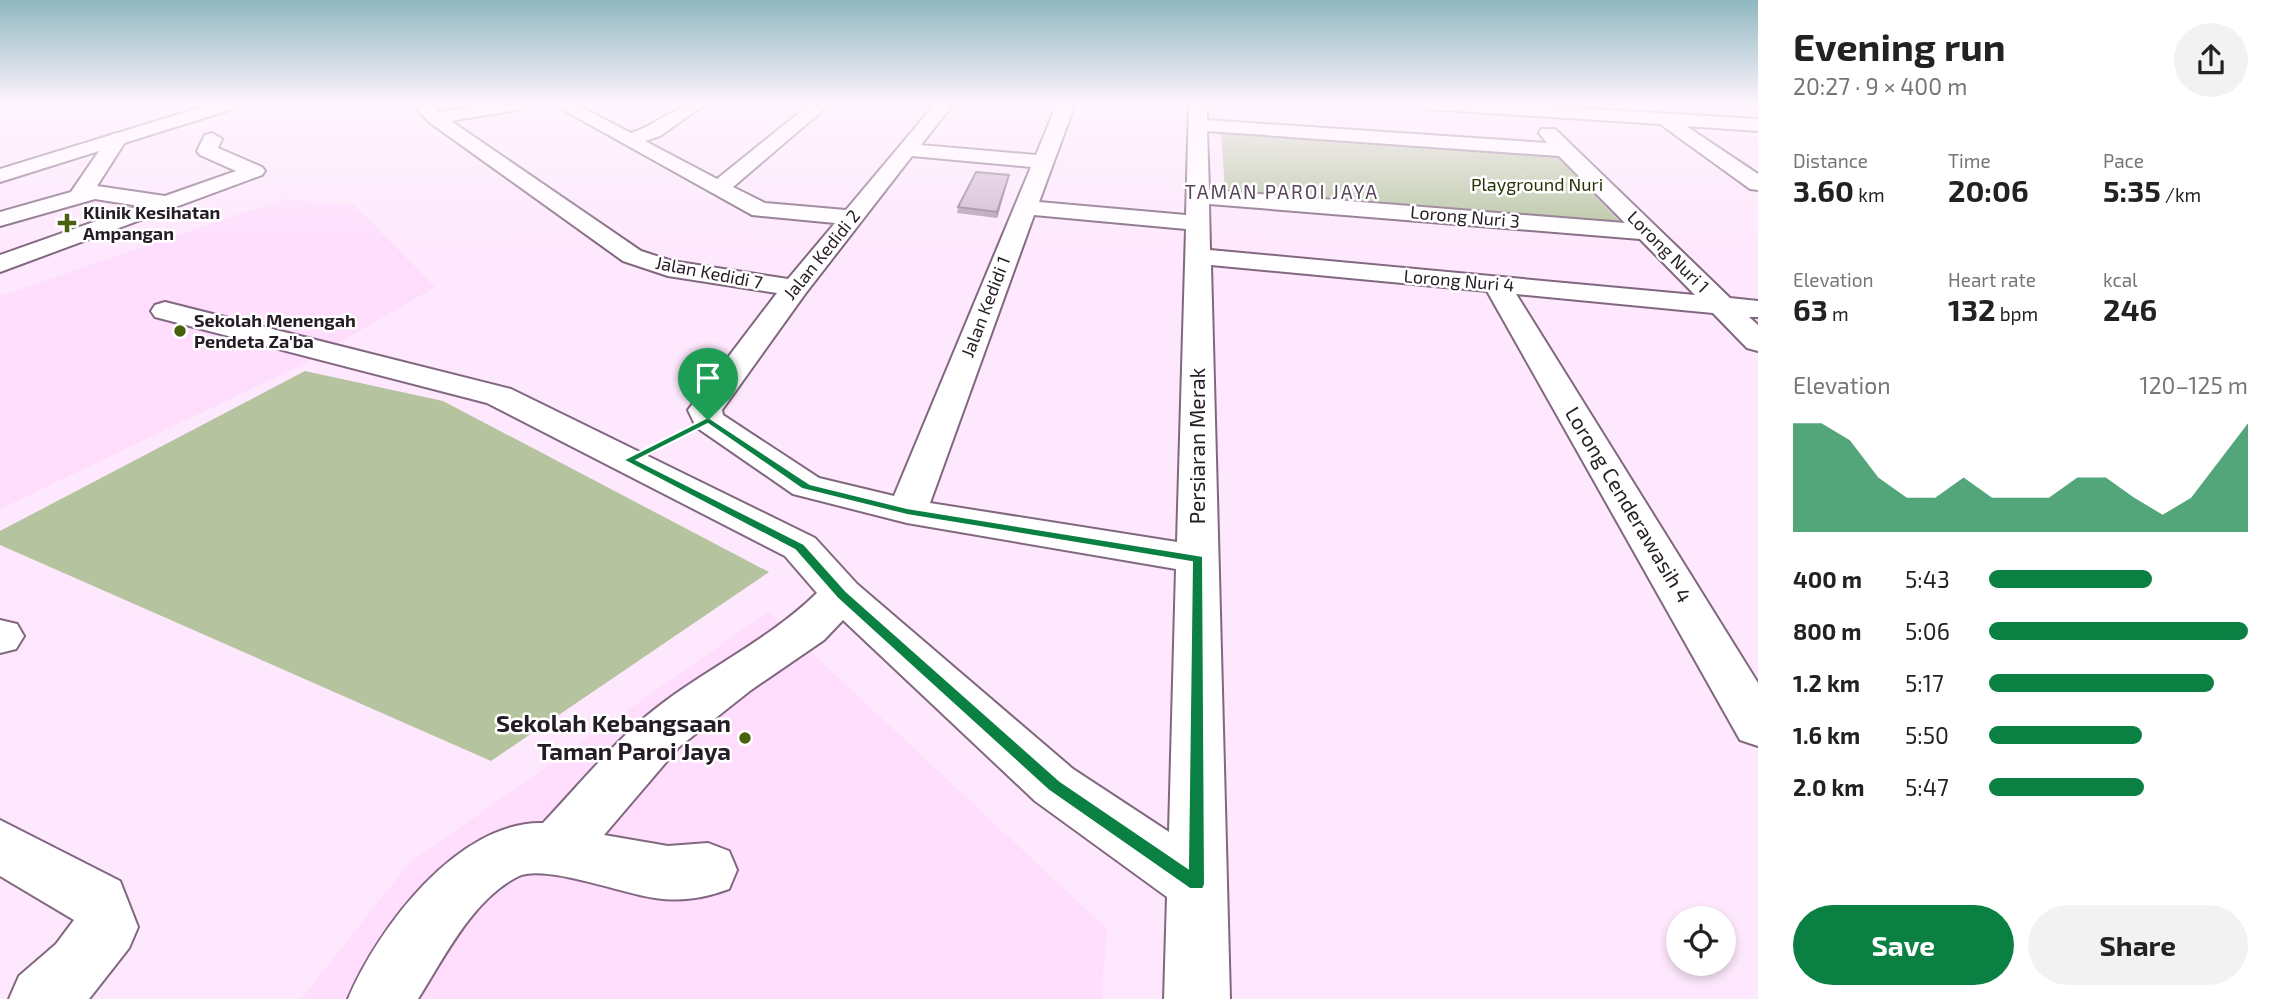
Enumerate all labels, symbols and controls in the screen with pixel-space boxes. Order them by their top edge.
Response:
text: Evening run [1793,23,2006,69]
button: share [2174,23,2248,97]
text: 20:27 · 9 × 400 m [1793,72,1967,100]
text: Distance [1793,149,1868,172]
text: Time [1948,149,1991,172]
text: Pace [2103,149,2144,172]
text: 3.60 [1793,172,1854,208]
text: 20:06 [1948,172,2029,208]
text: 5:35 [2103,172,2161,208]
park label: Playground Nuri [1471,173,1603,195]
district label: TAMAN PAROI JAYA [1185,180,1379,203]
text: km [1854,183,1885,206]
text: /km [2161,183,2201,206]
street label: Lorong Nuri 3 [1409,200,1521,232]
place label: Klinik Kesihatan Ampangan [83,201,220,244]
street label: Jalan Kedidi 2 [778,205,864,304]
street label: Lorong Nuri 1 [1623,206,1714,297]
marker: Klinik Kesihatan Ampangan [57,213,77,233]
street label: Jalan Kedidi 7 [654,251,765,293]
street label: Jalan Kedidi 1 [956,253,1014,360]
street label: Lorong Nuri 4 [1403,264,1515,296]
text: Elevation [1793,268,1874,291]
text: Heart rate [1948,268,2036,291]
text: kcal [2103,268,2138,291]
text: 63 [1793,291,1828,327]
text: 132 [1948,291,1995,327]
text: 246 [2103,291,2157,327]
text: m [1828,302,1849,325]
text: bpm [1995,302,2038,325]
place label: Sekolah Menengah Pendeta Za'ba [194,309,356,352]
marker: Sekolah Menengah Pendeta Za'ba [172,323,188,339]
pin [678,348,738,420]
icon: arrive [689,359,727,397]
street label: Persiaran Merak [1184,367,1209,524]
text: Elevation [1793,371,1891,399]
text: 120–125 m [2139,371,2248,399]
street label: Lorong Cenderawasih 4 [1561,402,1698,607]
text: 400 m [1793,565,1862,593]
text: 5:43 [1905,565,1950,593]
text: 800 m [1793,617,1862,645]
text: 5:06 [1905,617,1950,645]
text: 1.2 km [1793,669,1860,697]
text: 5:17 [1905,669,1944,697]
place label: Sekolah Kebangsaan Taman Paroi Jaya [496,708,731,765]
text: 1.6 km [1793,721,1860,749]
text: 5:50 [1905,721,1949,749]
marker: Sekolah Kebangsaan Taman Paroi Jaya [737,730,753,746]
text: 2.0 km [1793,773,1865,801]
text: 5:47 [1905,773,1949,801]
button: Save [1793,905,2014,985]
button: Share [2028,905,2248,985]
map controls [1666,906,1736,976]
button: locate [1666,906,1736,976]

